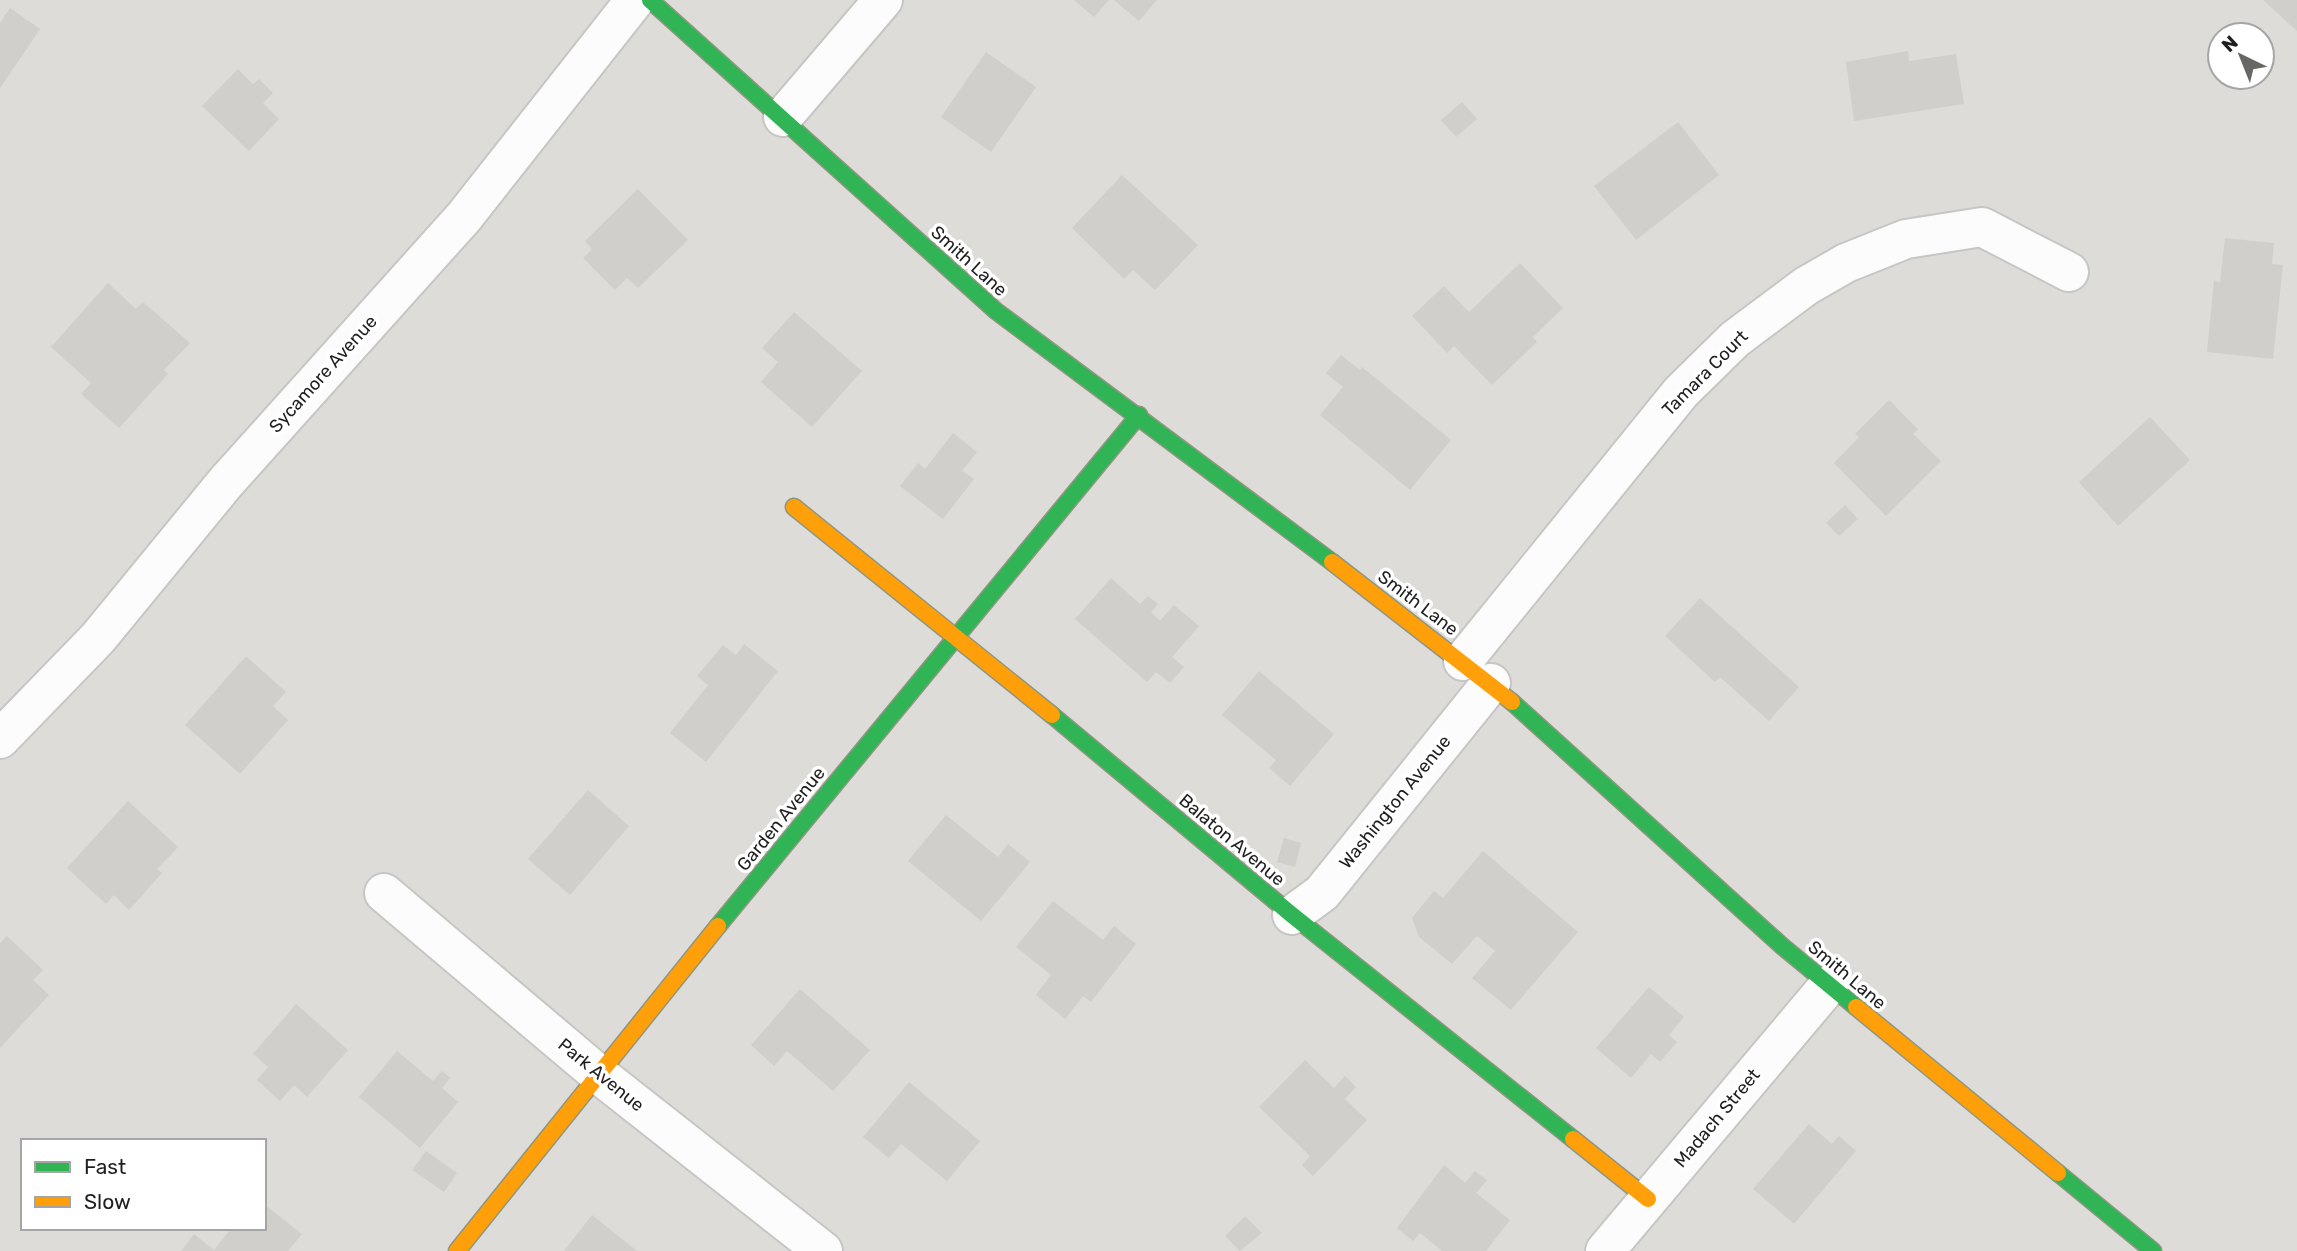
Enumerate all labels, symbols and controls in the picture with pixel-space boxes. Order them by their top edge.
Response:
north arrow [2206,21,2276,91]
text: N [2217,31,2243,57]
street label: Smith Lane [926,221,1012,301]
street label: Sycamore Avenue [264,311,382,437]
street label: Tamara Court [1657,325,1753,421]
street label: Smith Lane [1373,566,1463,640]
street label: Washington Avenue [1334,731,1456,873]
street label: Garden Avenue [732,763,830,875]
street label: Balaton Avenue [1175,789,1289,891]
street label: Smith Lane [1804,936,1890,1014]
street label: Park Avenue [554,1034,648,1116]
street label: Madach Street [1669,1064,1765,1172]
legend [21,1139,266,1230]
text: Fast [84,1154,126,1179]
text: Slow [84,1189,131,1214]

